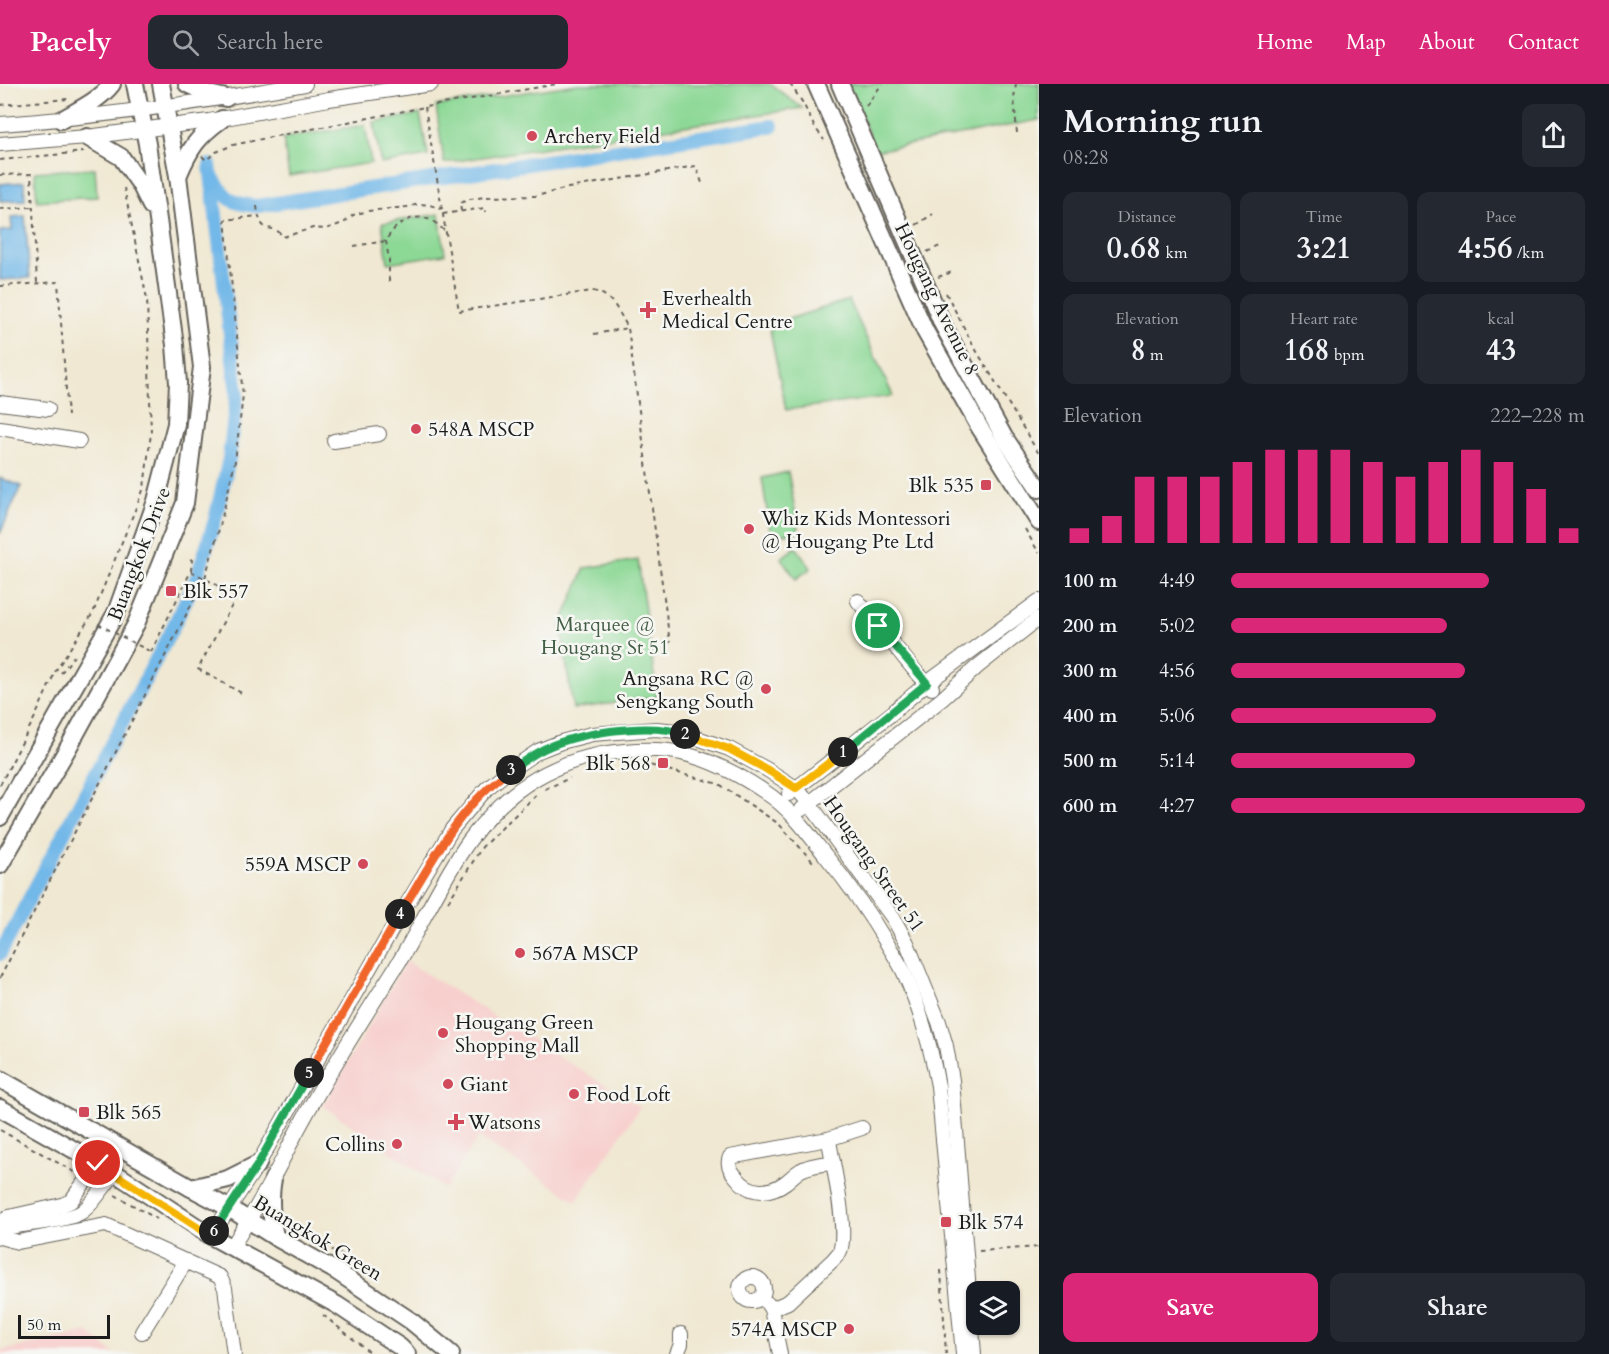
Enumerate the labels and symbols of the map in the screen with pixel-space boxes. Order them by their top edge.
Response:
place label: Archery Field [544,123,660,150]
marker: Archery Field [525,129,539,143]
street label: Hougang Avenue 8 [888,218,986,380]
place label: Everhealth Medical Centre [662,285,793,335]
marker: Everhealth Medical Centre [639,301,657,319]
place label: 548A MSCP [428,416,534,443]
marker: 548A MSCP [409,422,423,436]
place label: Blk 535 [909,472,974,499]
marker: Blk 535 [979,478,993,492]
street label: Buangkok Drive [101,483,177,625]
place label: Whiz Kids Montessori @ Hougang Pte Ltd [760,505,951,555]
marker: Whiz Kids Montessori @ Hougang Pte Ltd [742,522,756,536]
place label: Blk 557 [183,578,249,605]
marker: Blk 557 [164,584,178,598]
pin [852,600,903,651]
park label: Marquee @ Hougang St 51 [541,611,669,661]
place label: Angsana RC @ Sengkang South [616,665,754,715]
marker: Angsana RC @ Sengkang South [759,682,773,696]
pin: 2 [670,719,700,749]
pin: 1 [828,737,858,767]
place label: Blk 568 [586,750,651,777]
pin: 3 [496,755,526,785]
marker: Blk 568 [656,756,670,770]
street label: Hougang Street 51 [817,791,931,937]
place label: 559A MSCP [245,851,351,878]
marker: 559A MSCP [356,857,370,871]
pin: 4 [385,899,415,929]
place label: 567A MSCP [532,940,638,967]
marker: 567A MSCP [513,946,527,960]
place label: Hougang Green Shopping Mall [455,1009,595,1059]
marker: Hougang Green Shopping Mall [436,1026,450,1040]
pin: 5 [294,1058,324,1088]
place label: Giant [460,1071,508,1098]
marker: Giant [441,1077,455,1091]
place label: Food Loft [586,1081,671,1108]
marker: Food Loft [567,1087,581,1101]
place label: Blk 565 [96,1099,162,1126]
marker: Blk 565 [77,1105,91,1119]
place label: Watsons [467,1109,541,1136]
marker: Watsons [449,1115,463,1129]
place label: Collins [325,1131,385,1158]
pin [72,1137,123,1188]
marker: Collins [390,1137,404,1151]
street label: Buangkok Green [248,1189,388,1288]
place label: Blk 574 [958,1209,1024,1236]
marker: Blk 574 [939,1215,953,1229]
pin: 6 [199,1216,229,1246]
scale bar [18,1312,110,1340]
place label: 574A MSCP [731,1316,837,1343]
marker: 574A MSCP [842,1322,856,1336]

